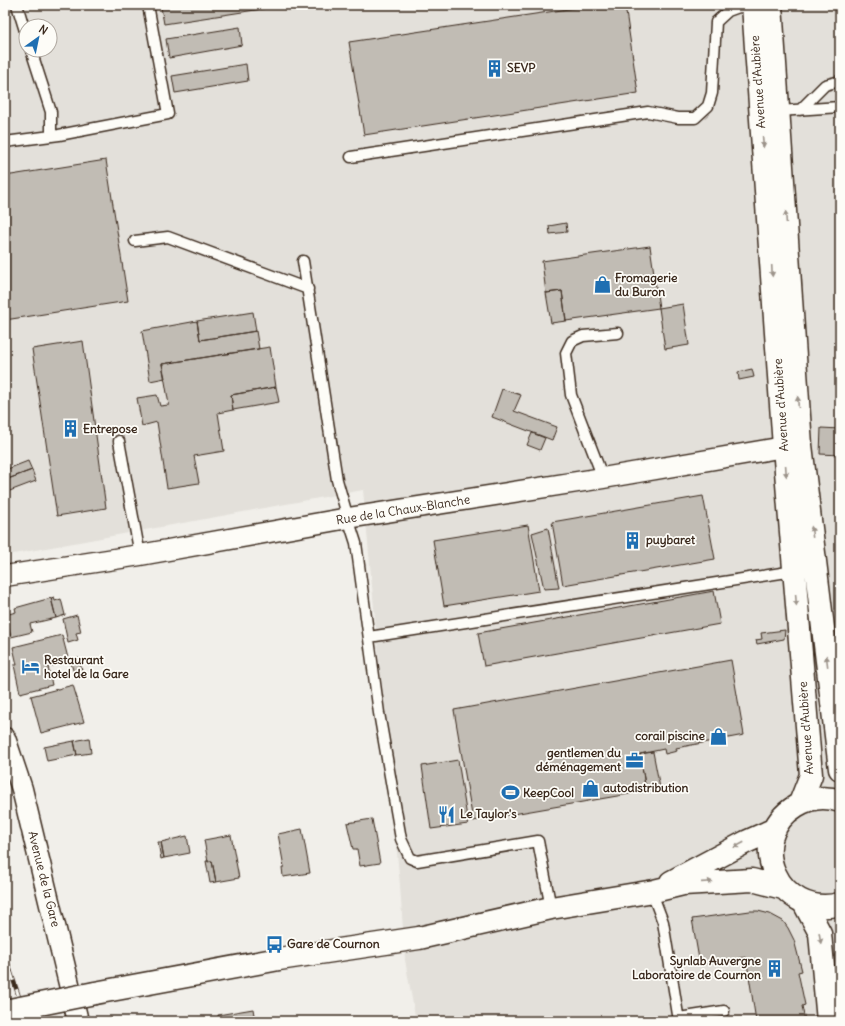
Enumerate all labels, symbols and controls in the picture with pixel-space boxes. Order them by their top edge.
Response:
north arrow [18,18,58,58]
text: N [36,22,50,38]
street label: Avenue d'Aubière [747,35,768,129]
building icon: SEVP [484,58,504,78]
place label: SEVP [507,60,536,75]
one-way arrow [759,136,766,148]
one-way arrow [783,211,790,223]
one-way arrow [768,265,775,277]
place label: Fromagerie du Buron [615,270,678,299]
shop icon: Fromagerie du Buron [592,275,612,295]
street label: Avenue d'Aubière [770,358,791,452]
one-way arrow [795,396,802,408]
building icon: Entrepose [60,419,80,439]
place label: Entrepose [83,421,138,437]
one-way arrow [783,465,790,477]
street label: Rue de la Chaux-Blanche [335,491,471,528]
one-way arrow [808,526,815,538]
building icon: puybaret [623,530,643,550]
place label: puybaret [646,532,696,548]
one-way arrow [793,594,800,606]
place label: Restaurant hotel de la Gare [44,652,129,681]
one-way arrow [824,655,830,667]
hotel icon: Restaurant hotel de la Gare [21,657,41,677]
street label: Avenue d'Aubière [795,681,816,775]
shop icon: corail piscine [708,726,728,746]
place label: corail piscine [635,728,706,744]
place label: gentlemen du déménagement [536,745,622,775]
office icon: gentlemen du déménagement [624,750,644,770]
shop icon: autodistribution [580,778,600,798]
place label: autodistribution [603,780,689,795]
sports icon: KeepCool [500,783,520,803]
place label: KeepCool [523,785,574,801]
restaurant icon: Le Taylor's [437,804,457,824]
place label: Le Taylor's [460,806,517,822]
street label: Avenue de la Gare [25,829,64,928]
one-way arrow [734,842,745,848]
one-way arrow [701,879,713,886]
one-way arrow [817,932,823,944]
bus stop icon: Gare de Cournon [264,934,284,954]
place label: Gare de Cournon [287,936,380,951]
place label: Synlab Auvergne Laboratoire de Cournon [632,953,762,982]
building icon: Synlab Auvergne Laboratoire de Cournon [764,958,784,978]

